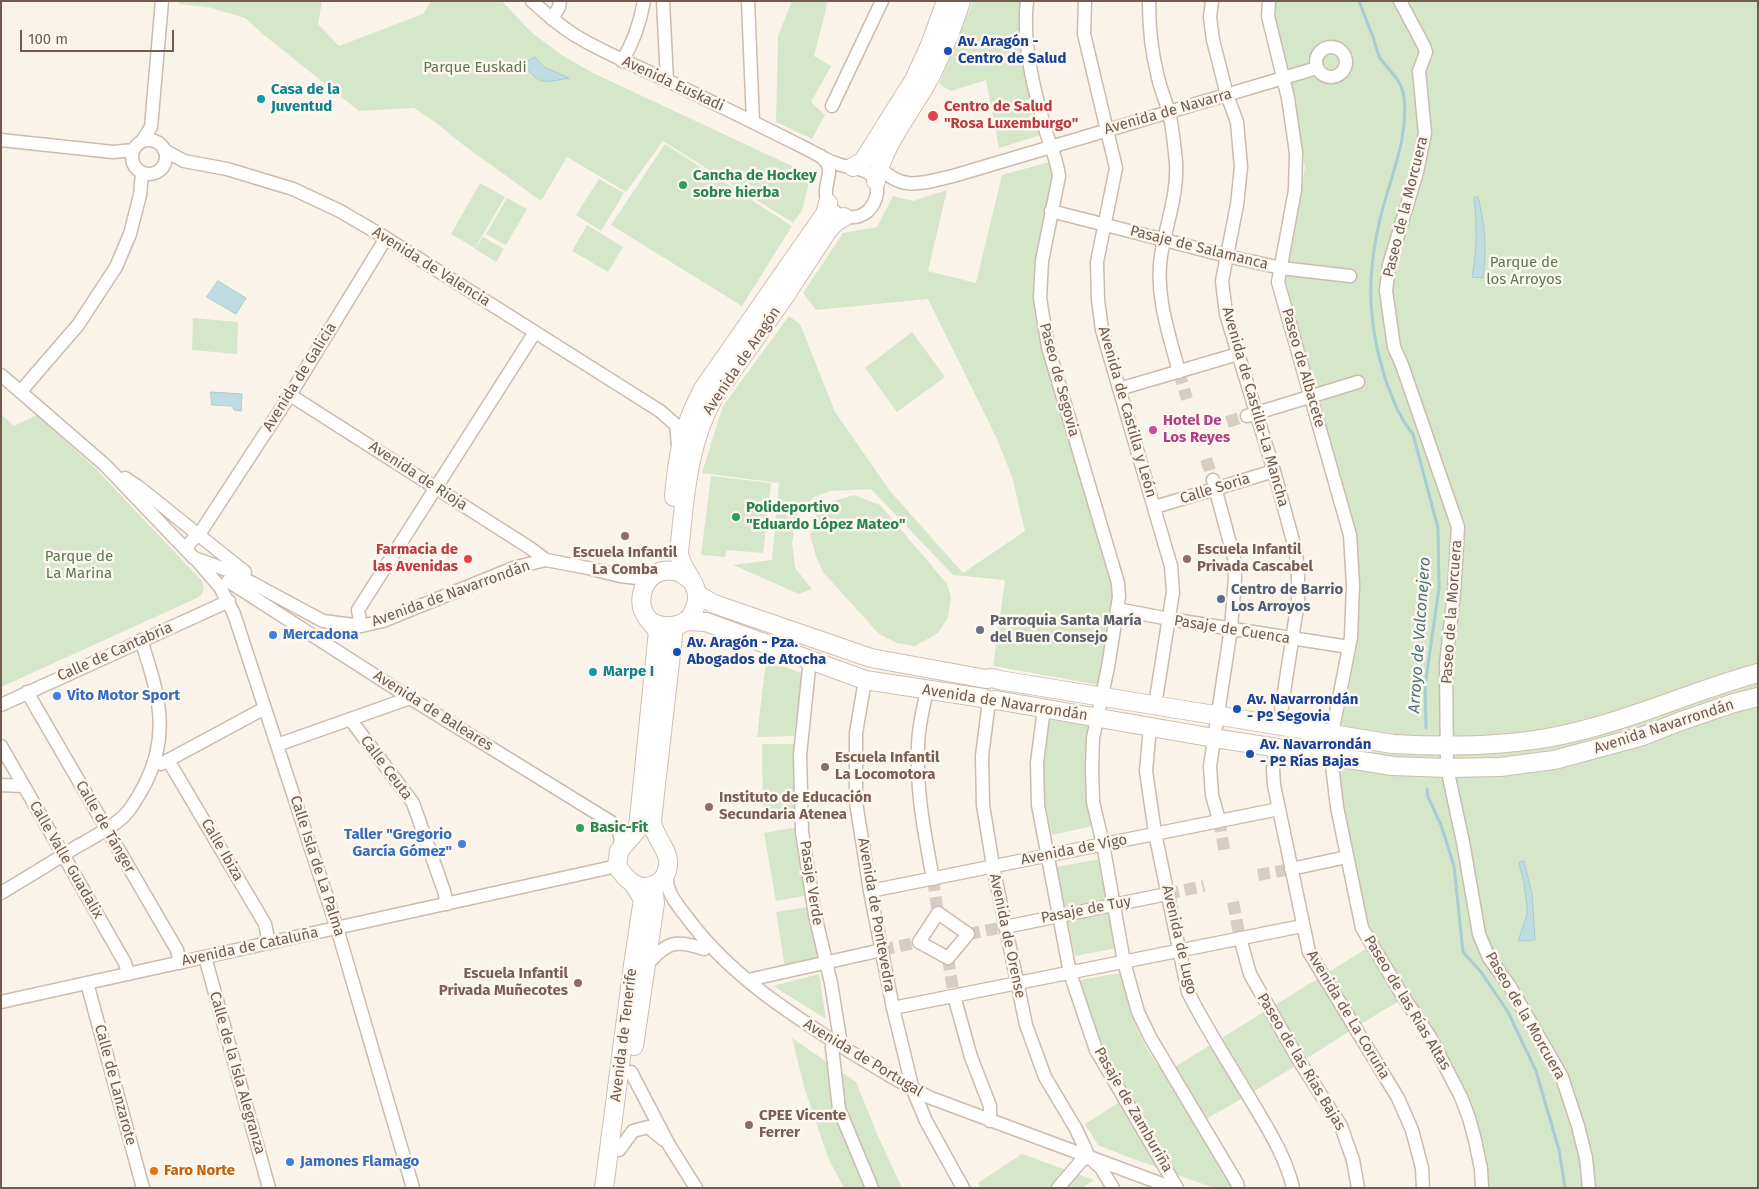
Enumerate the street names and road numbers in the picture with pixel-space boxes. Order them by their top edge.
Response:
street label: Avenida Euskadi [619,52,727,116]
street label: Avenida de Navarra [1102,85,1234,139]
street label: Paseo de la Morcuera [1380,135,1432,279]
street label: Pasaje de Salamanca [1128,222,1270,274]
street label: Avenida de Valencia [369,223,493,311]
street label: Avenida de Aragón [699,304,785,418]
street label: Avenida de Castilla-La Mancha [1218,305,1292,509]
street label: Paseo de Albacete [1277,306,1329,430]
street label: Avenida de Galicia [259,319,341,435]
street label: Paseo de Segovia [1035,321,1083,439]
street label: Avenida de Castilla y León [1094,324,1160,500]
street label: Avenida de Rioja [365,437,471,515]
street label: Calle Soria [1178,470,1252,508]
street label: Paseo de la Morcuera [1438,539,1466,685]
street label: Avenida de Navarrondán [369,557,533,631]
street label: Pasaje de Cuenca [1173,612,1291,648]
street label: Calle de Cantabria [55,619,175,685]
street label: Avenida de Baleares [370,667,496,755]
street label: Avenida de Navarrondán [921,681,1089,725]
street label: Avenida Navarrondán [1592,696,1736,758]
street label: Calle Ceuta [356,732,416,804]
street label: Calle de Tánger [71,778,139,876]
street label: Calle Isla de La Palma [286,793,348,939]
street label: Calle Valle Guadalix [25,798,107,922]
street label: Calle Ibiza [197,816,247,884]
street label: Avenida de Vigo [1019,831,1129,869]
street label: Avenida de Pontevedra [854,836,898,994]
street label: Pasaje Verde [795,839,827,927]
street label: Avenida de Orense [985,872,1029,1000]
street label: Avenida de Lugo [1158,884,1200,996]
street label: Pasaje de Tuy [1039,892,1133,928]
street label: Avenida de Cataluña [180,924,320,970]
street label: Paseo de las Rías Altas [1360,932,1454,1074]
street label: Avenida de La Coruña [1302,947,1394,1083]
street label: Paseo de la Morcuera [1481,949,1569,1083]
street label: Avenida de Tenerife [607,967,641,1103]
street label: Calle de la Isla Alegranza [205,990,269,1156]
street label: Paseo de las Rías Bajas [1253,990,1349,1134]
street label: Avenida de Portugal [800,1015,926,1101]
street label: Calle de Lanzarote [90,1023,140,1147]
street label: Pasaje de Zamburiña [1090,1044,1176,1176]

